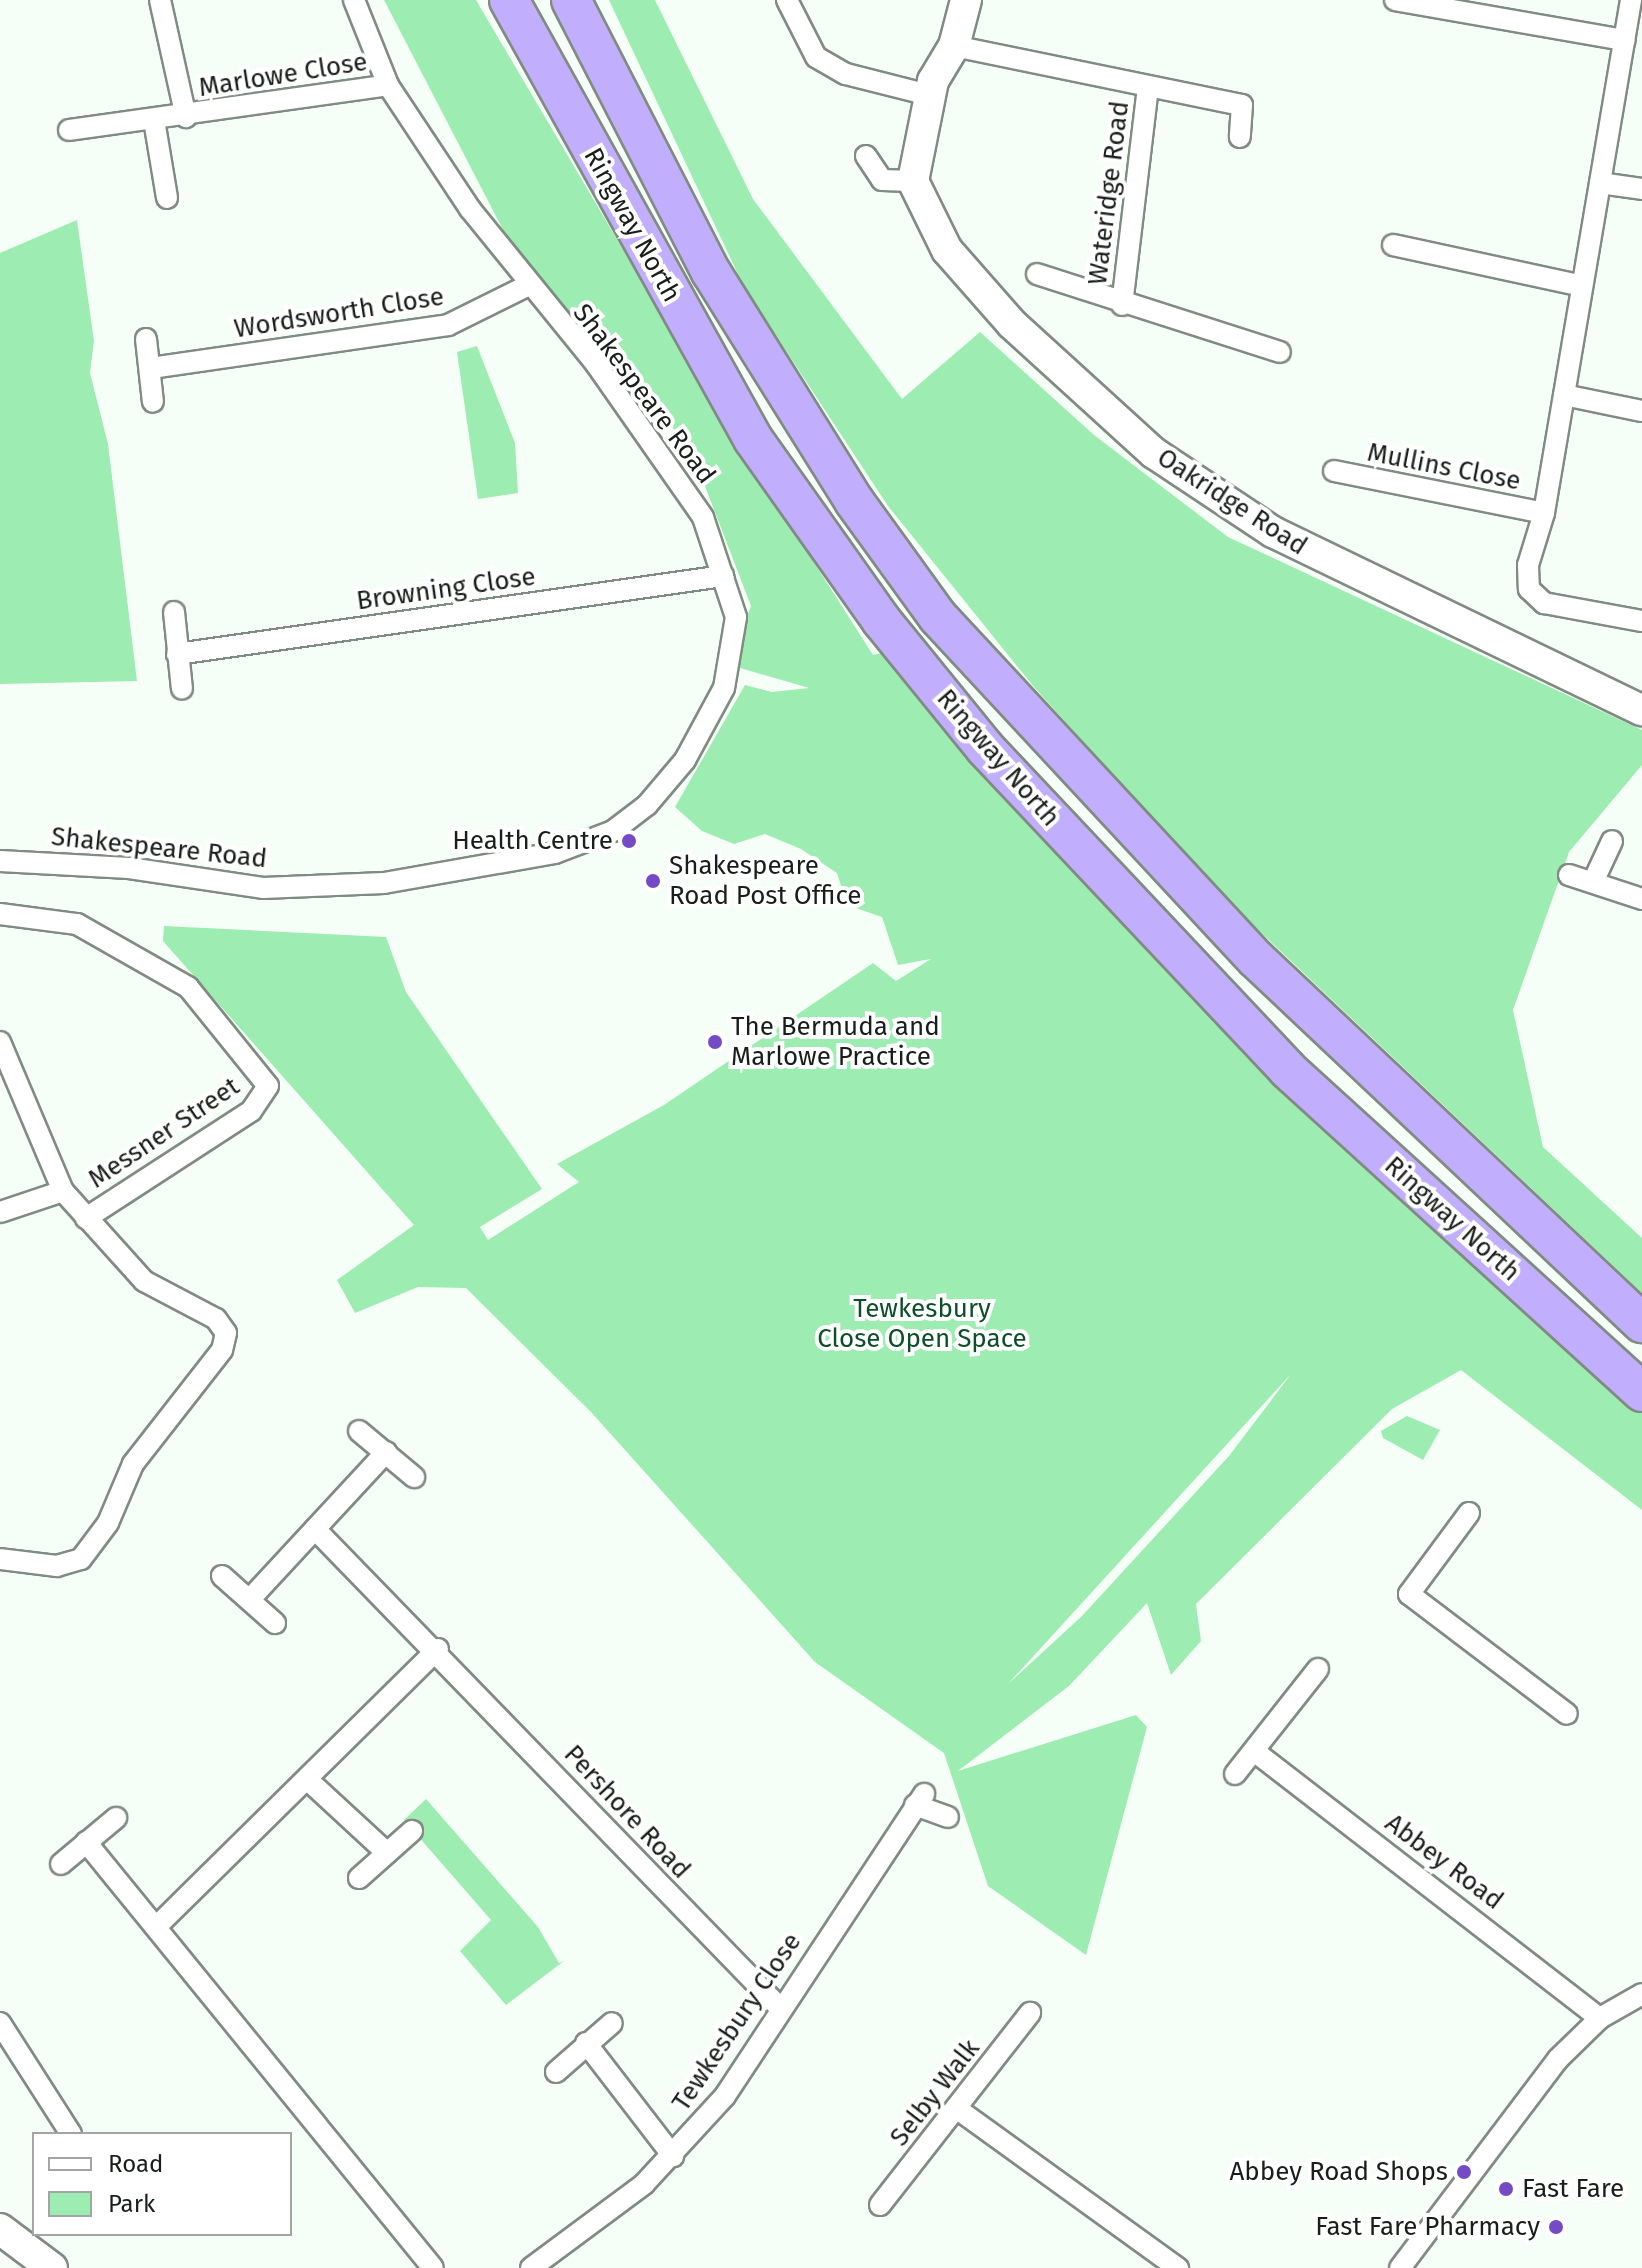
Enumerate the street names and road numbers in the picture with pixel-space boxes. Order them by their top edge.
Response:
street label: Marlowe Close [197,46,369,104]
street label: Wateridge Road [1082,99,1136,287]
street label: Ringway North [577,143,687,307]
street label: Wordsworth Close [232,281,446,345]
street label: Shakespeare Road [566,298,722,490]
street label: Mullins Close [1365,437,1523,497]
street label: Oakridge Road [1151,442,1313,562]
street label: Browning Close [355,561,537,617]
street label: Ringway North [930,683,1066,833]
street label: Shakespeare Road [50,821,268,875]
street label: Messner Street [83,1071,245,1195]
street label: Ringway North [1378,1150,1526,1288]
street label: Pershore Road [557,1739,697,1885]
street label: Abbey Road [1379,1808,1509,1916]
street label: Tewkesbury Close [666,1927,808,2117]
street label: Selby Walk [884,2034,986,2152]

